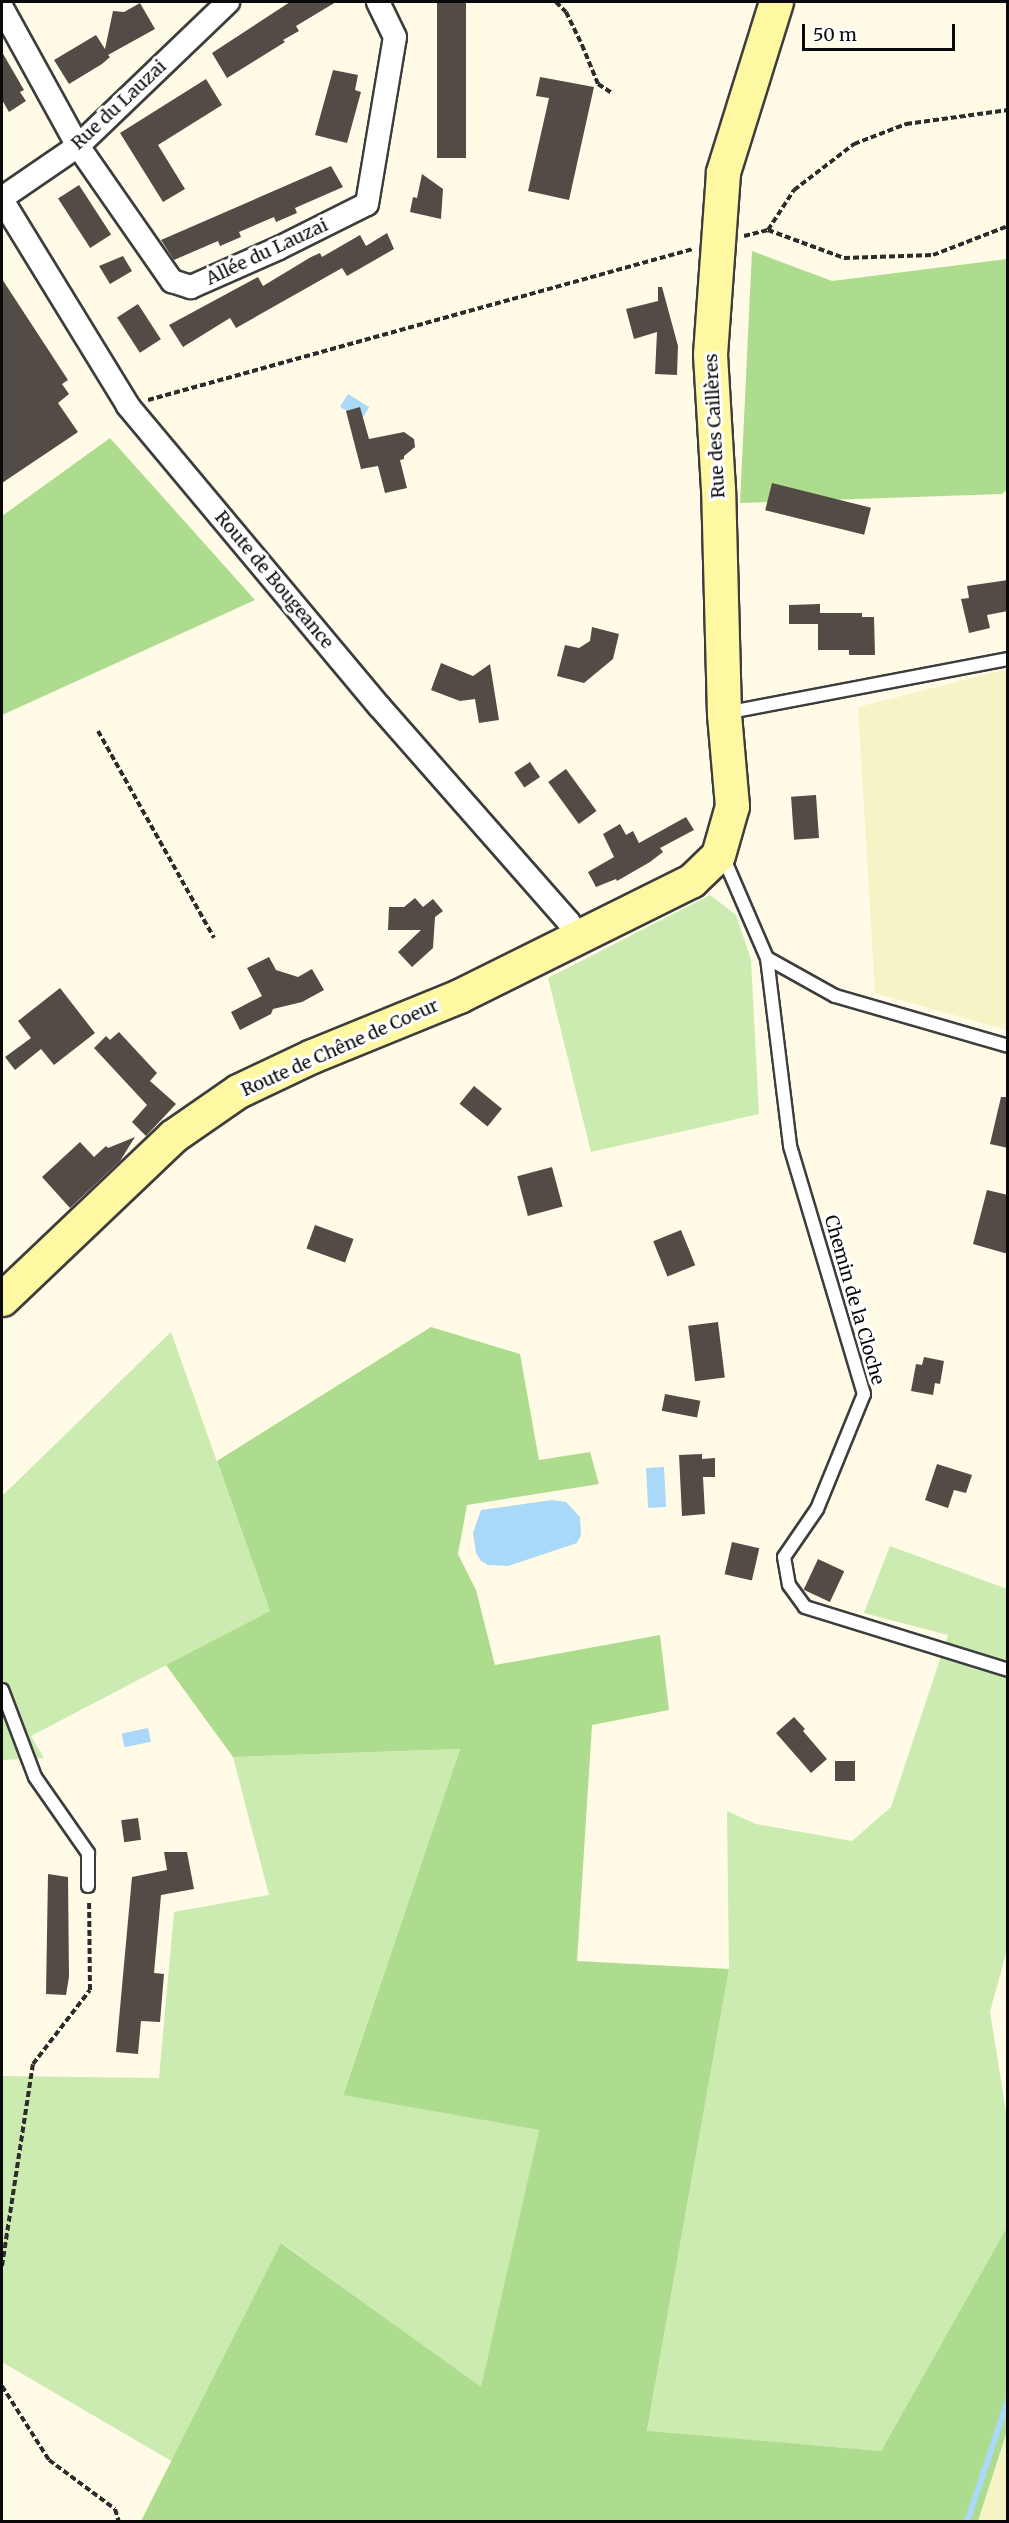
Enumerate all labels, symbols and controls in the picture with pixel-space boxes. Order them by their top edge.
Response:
scale bar [805,12,958,50]
text: 50 m [813,23,857,46]
street label: Rue du Lauzai [67,56,171,154]
street label: Allée du Lauzai [203,214,331,290]
street label: Rue des Caillères [700,353,730,499]
street label: Route de Bougeance [210,507,338,653]
street label: Route de Chêne de Coeur [238,995,442,1101]
street label: Chemin de la Cloche [819,1213,889,1387]

